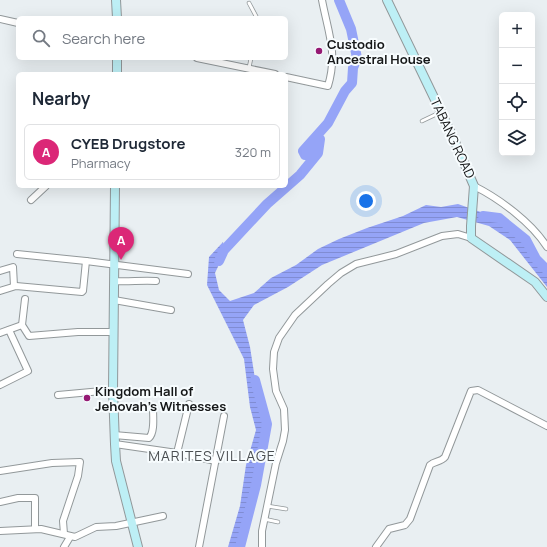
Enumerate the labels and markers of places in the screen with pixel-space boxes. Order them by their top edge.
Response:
place label: Custodio Ancestral House [327,35,431,68]
marker: Custodio Ancestral House [314,46,324,56]
pin: A [108,227,134,260]
place label: Kingdom Hall of Jehovah's Witnesses [95,382,226,415]
marker: Kingdom Hall of Jehovah's Witnesses [82,393,92,403]

